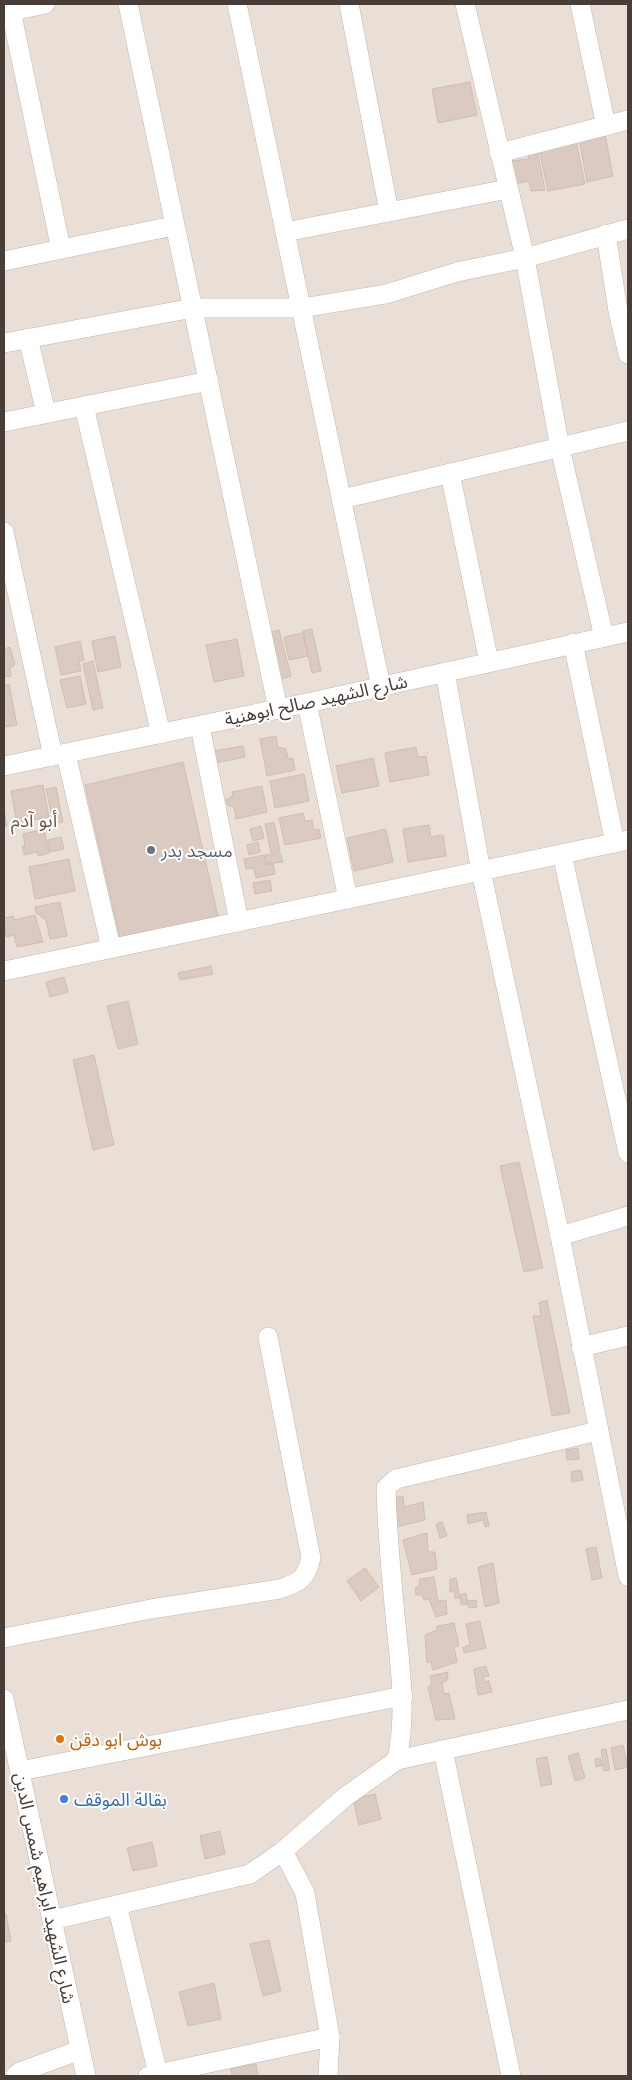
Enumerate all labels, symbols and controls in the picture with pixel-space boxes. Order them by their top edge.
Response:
street label: شارع الشهيد صالح ابوهنية [222,669,410,734]
district label: أبو آدم [11,808,57,835]
place label: مسجد بدر [160,839,233,862]
marker: مسجد بدر [145,844,157,856]
place label: بوش ابو دقن [70,1728,162,1751]
marker: بوش ابو دقن [54,1733,66,1745]
street label: شارع الشهيد ابراهيم شمس الدين [6,1770,81,2006]
place label: بقالة الموقف [74,1788,167,1811]
marker: بقالة الموقف [58,1793,70,1805]

